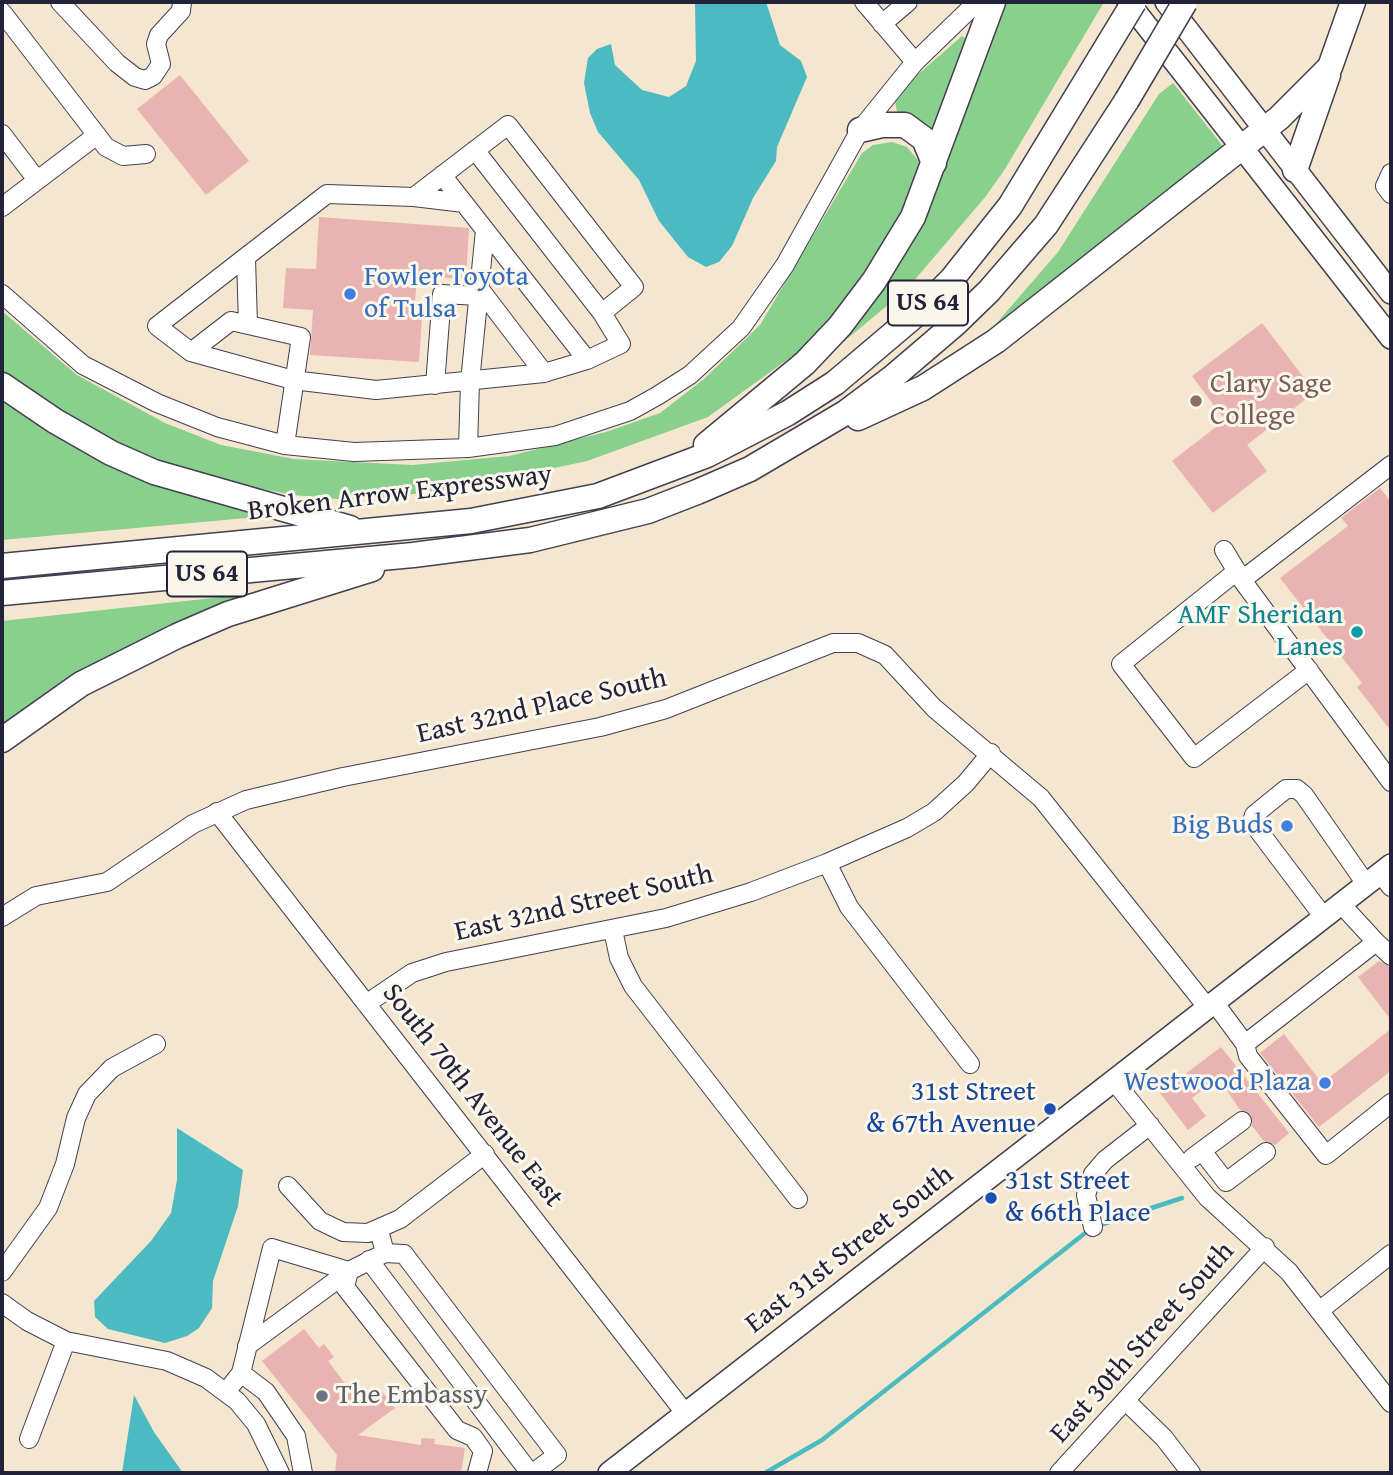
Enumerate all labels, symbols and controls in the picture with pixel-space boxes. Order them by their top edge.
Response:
place label: Fowler Toyota of Tulsa [364,261,529,327]
road number: US 64 [888,280,968,326]
marker: Fowler Toyota of Tulsa [342,286,358,302]
place label: Clary Sage College [1210,368,1332,434]
marker: Clary Sage College [1188,393,1204,409]
street label: Broken Arrow Expressway [246,459,554,529]
road number: US 64 [167,552,247,596]
place label: AMF Sheridan Lanes [1177,599,1343,665]
marker: AMF Sheridan Lanes [1349,624,1365,640]
street label: East 32nd Place South [414,662,670,752]
place label: Big Buds [1172,809,1273,843]
marker: Big Buds [1279,818,1295,834]
street label: East 32nd Street South [452,858,716,950]
street label: South 70th Avenue East [374,978,570,1214]
place label: Westwood Plaza [1123,1066,1311,1100]
marker: Westwood Plaza [1317,1075,1333,1091]
place label: 31st Street & 67th Avenue [866,1076,1036,1142]
marker: 31st Street & 67th Avenue [1042,1101,1058,1117]
street label: East 31st Street South [739,1158,961,1342]
place label: 31st Street & 66th Place [1005,1165,1151,1231]
marker: 31st Street & 66th Place [983,1190,999,1206]
street label: East 30th Street South [1044,1236,1242,1450]
place label: The Embassy [336,1379,488,1413]
marker: The Embassy [314,1388,330,1404]

